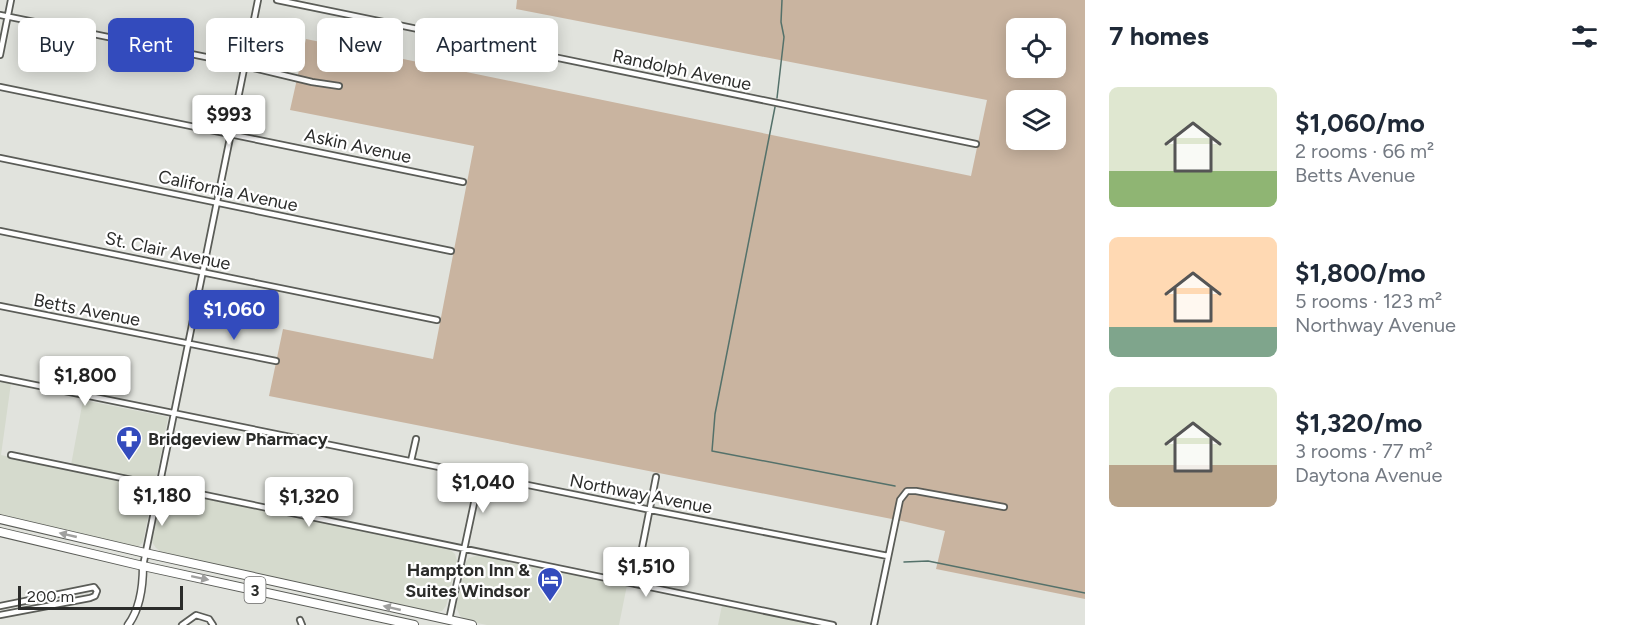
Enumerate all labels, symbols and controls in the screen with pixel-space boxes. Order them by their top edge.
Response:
chip: Buy [18,18,96,72]
chip: Rent [108,18,194,72]
chip: Filters [206,18,305,72]
chip: New [317,18,403,72]
chip: Apartment [415,18,558,72]
map controls [1006,18,1066,150]
button: locate [1006,18,1066,78]
text: 7 homes [1109,20,1209,52]
icon: filters [1568,20,1601,53]
street label: Randolph Avenue [611,45,754,95]
button: layers [1006,90,1066,150]
pin: $993 [193,95,265,146]
text: $993 [206,102,252,126]
text: $1,060/mo [1295,107,1425,139]
icon: home [1157,111,1229,183]
street label: Askin Avenue [302,124,414,168]
text: 2 rooms · 66 m² [1295,139,1434,163]
text: Betts Avenue [1295,163,1415,187]
street label: California Avenue [156,165,300,217]
street label: St. Clair Avenue [103,227,233,275]
text: $1,800/mo [1295,257,1426,289]
icon: home [1157,261,1229,333]
street label: Betts Avenue [32,289,142,331]
text: 5 rooms · 123 m² [1295,289,1442,313]
pin: $1,060 [185,290,283,341]
text: $1,060 [203,297,265,321]
text: Northway Avenue [1295,313,1456,337]
pin: $1,800 [36,356,134,407]
text: $1,800 [54,363,116,387]
text: $1,320/mo [1295,407,1422,439]
icon: home [1157,411,1229,483]
pharmacy icon: Bridgeview Pharmacy [114,424,144,462]
place label: Bridgeview Pharmacy [148,428,329,450]
text: 3 rooms · 77 m² [1295,439,1433,463]
pin: $1,040 [434,463,532,514]
text: Daytona Avenue [1295,463,1442,487]
street label: Northway Avenue [568,469,714,519]
text: $1,040 [451,470,515,494]
pin: $1,180 [113,476,211,527]
pin: $1,320 [260,477,358,528]
text: $1,180 [133,483,191,507]
text: $1,320 [279,484,339,508]
one-way arrow [59,530,77,540]
pin: $1,510 [597,547,695,598]
text: $1,510 [617,554,675,578]
place label: Hampton Inn & Suites Windsor [405,559,530,602]
hotel icon: Hampton Inn & Suites Windsor [535,565,565,603]
one-way arrow [191,574,210,583]
road number: 3 [244,577,266,603]
scale bar [18,583,183,610]
text: 200 m [27,587,74,606]
one-way arrow [383,602,401,612]

